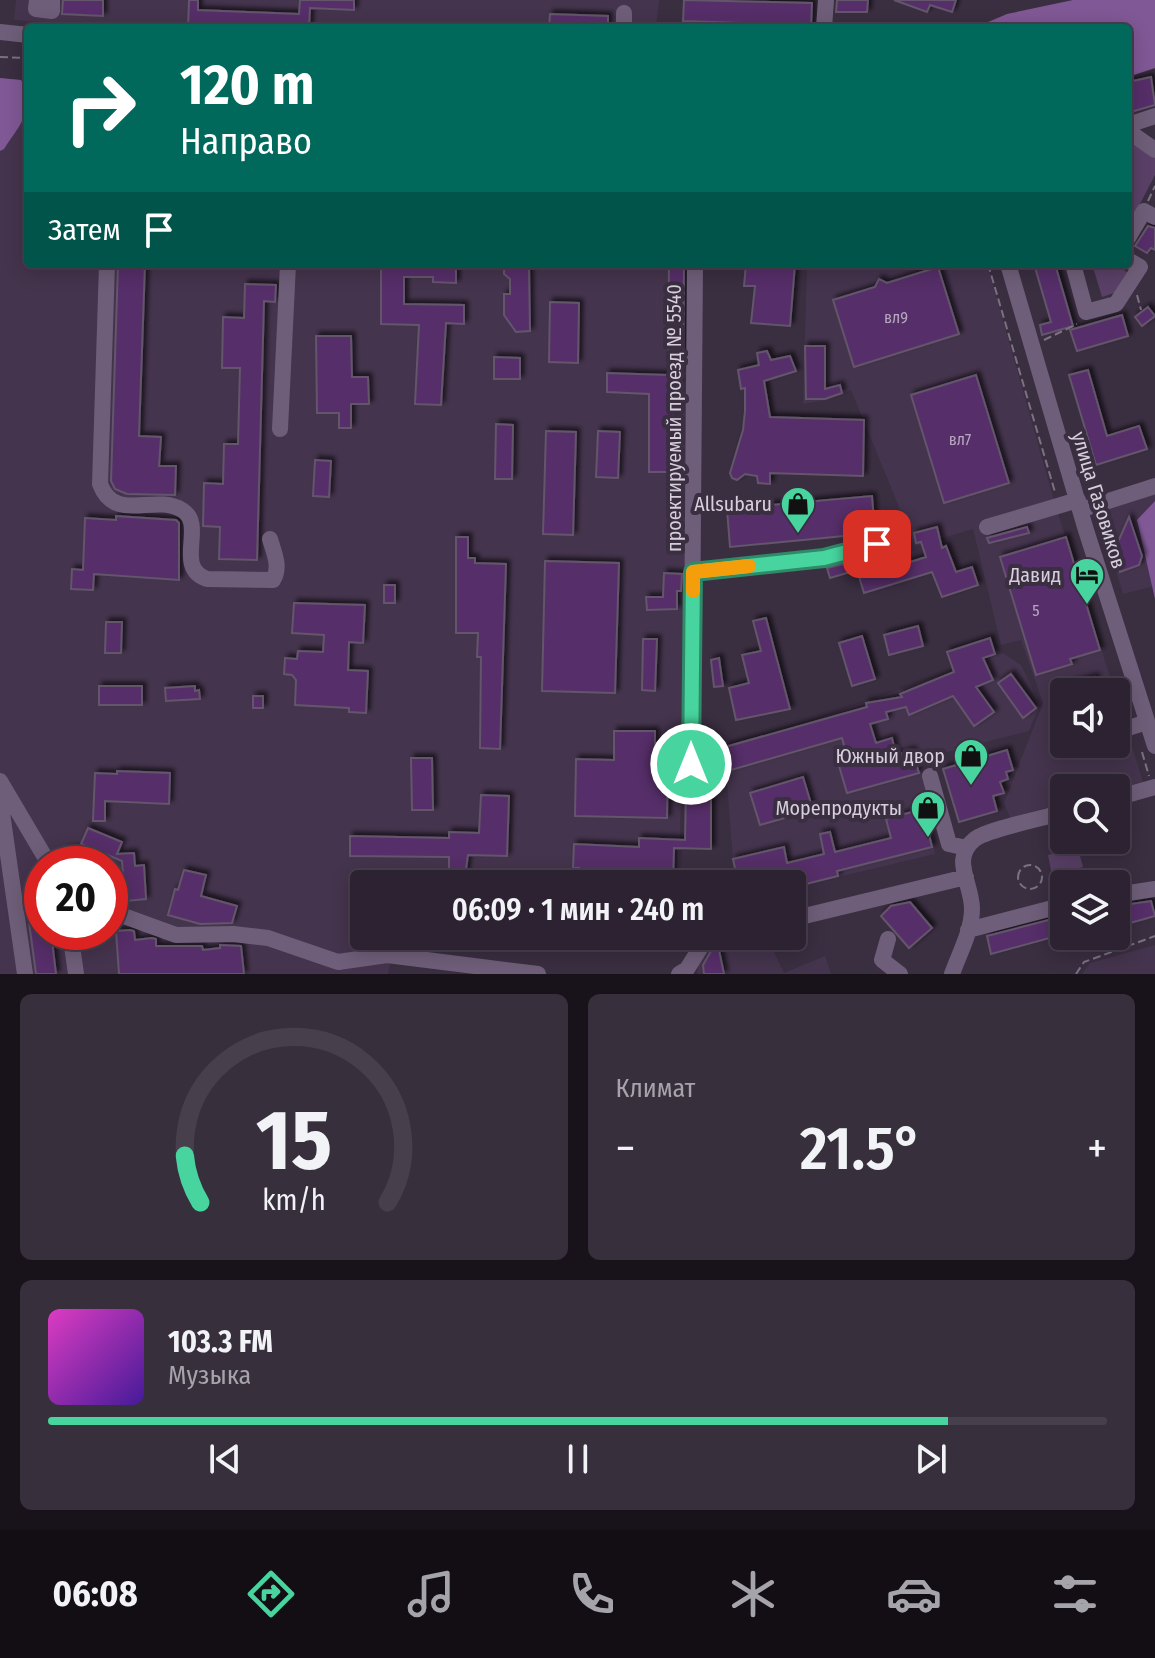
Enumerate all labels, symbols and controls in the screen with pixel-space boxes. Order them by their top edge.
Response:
text: 120 m [180,52,315,119]
icon: right [48,56,152,160]
text: Направо [180,120,312,164]
icon: arrive [137,208,181,252]
text: Затем [48,212,121,248]
street label: проектируемый проезд № 5540 [662,284,686,552]
house number: вл9 [884,308,908,327]
street label: улица Газовиков [1067,429,1131,571]
house number: вл7 [949,430,972,449]
shop icon: Allsubaru [779,485,817,535]
place label: Allsubaru [694,492,772,516]
pin [843,510,911,578]
icon: arrive [855,522,899,566]
hotel icon: Давид [1068,556,1106,606]
place label: Давид [1008,563,1061,587]
house number: 5 [1032,601,1040,620]
map controls [1050,678,1130,950]
button: sound [1050,678,1130,758]
position arrow [649,722,733,806]
shop icon: Южный двор [952,737,990,787]
place label: Южный двор [835,744,945,768]
button: search [1050,774,1130,854]
shop icon: Морепродукты [909,789,947,839]
place label: Морепродукты [775,796,902,820]
speed limit sign: 20 [24,846,128,950]
button: layers [1050,870,1130,950]
text: 06:09 · 1 мин · 240 m [452,892,704,928]
text: Климат [616,1073,695,1104]
text: 15 [256,1091,332,1191]
text: 21.5° [800,1113,922,1185]
text: − [616,1122,635,1175]
text: + [1087,1122,1107,1175]
text: km/h [262,1183,326,1218]
text: 103.3 FM [168,1324,273,1360]
text: Музыка [168,1360,251,1391]
icon: previous [203,1437,247,1481]
icon: pause [556,1437,600,1481]
icon: next [909,1437,953,1481]
icon: directions [243,1566,299,1622]
icon: music [403,1566,459,1622]
icon: phone [564,1566,620,1622]
icon: climate [725,1566,781,1622]
icon: car [886,1566,942,1622]
icon: filters [1047,1566,1103,1622]
text: 06:08 [52,1572,138,1616]

